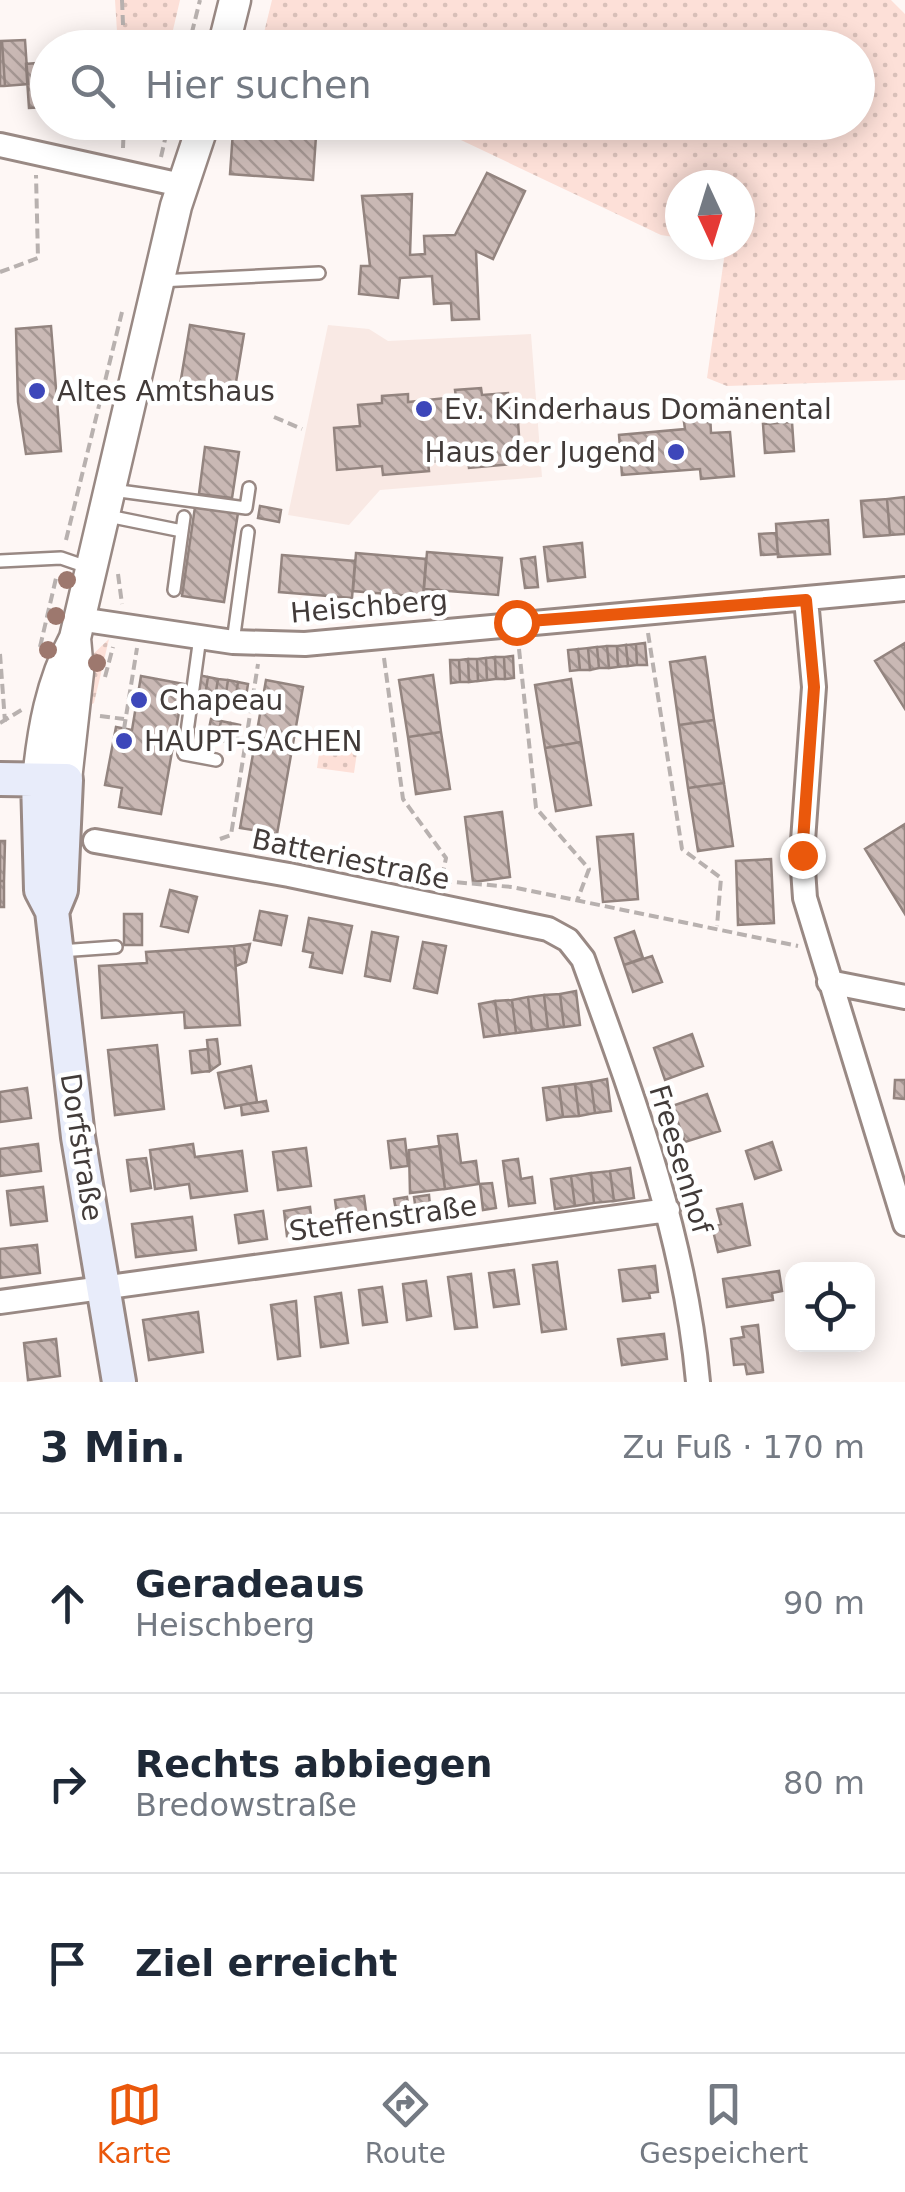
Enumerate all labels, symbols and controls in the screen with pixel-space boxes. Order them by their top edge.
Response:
search box [30,30,875,140]
icon: search [65,58,120,113]
text: Hier suchen [145,63,372,107]
north arrow [665,170,755,260]
place label: Altes Amtshaus [57,375,275,408]
marker: Altes Amtshaus [26,380,48,402]
place label: Ev. Kinderhaus Domänental [444,393,832,426]
marker: Ev. Kinderhaus Domänental [413,398,435,420]
place label: Haus der Jugend [425,436,656,469]
marker: Haus der Jugend [665,441,687,463]
street label: Heischberg [289,583,449,630]
route start [494,600,540,646]
place label: Chapeau [159,684,283,717]
marker: Chapeau [128,689,150,711]
place label: HAUPT-SACHEN [144,725,362,758]
marker: HAUPT-SACHEN [113,730,135,752]
street label: Batteriestraße [249,822,453,897]
route end [780,833,826,879]
street label: Dorfstraße [54,1071,109,1223]
street label: Freesenhof [642,1081,719,1239]
street label: Steffenstraße [287,1189,479,1248]
map controls [785,1262,875,1352]
button: locate [785,1262,875,1352]
text: 3 Min. [40,1423,186,1472]
text: Zu Fuß · 170 m [623,1428,865,1466]
text: Geradeaus [135,1562,365,1606]
icon: ahead [40,1576,95,1631]
text: 90 m [783,1584,865,1622]
text: Heischberg [135,1606,315,1644]
text: Rechts abbiegen [135,1742,493,1786]
icon: right [40,1756,95,1811]
text: 80 m [783,1764,865,1802]
text: Bredowstraße [135,1786,357,1824]
icon: arrive [40,1936,95,1991]
text: Ziel erreicht [135,1941,397,1985]
tab: Karte [97,2077,171,2170]
tab: Route [365,2077,446,2170]
tab: Gespeichert [639,2077,808,2170]

